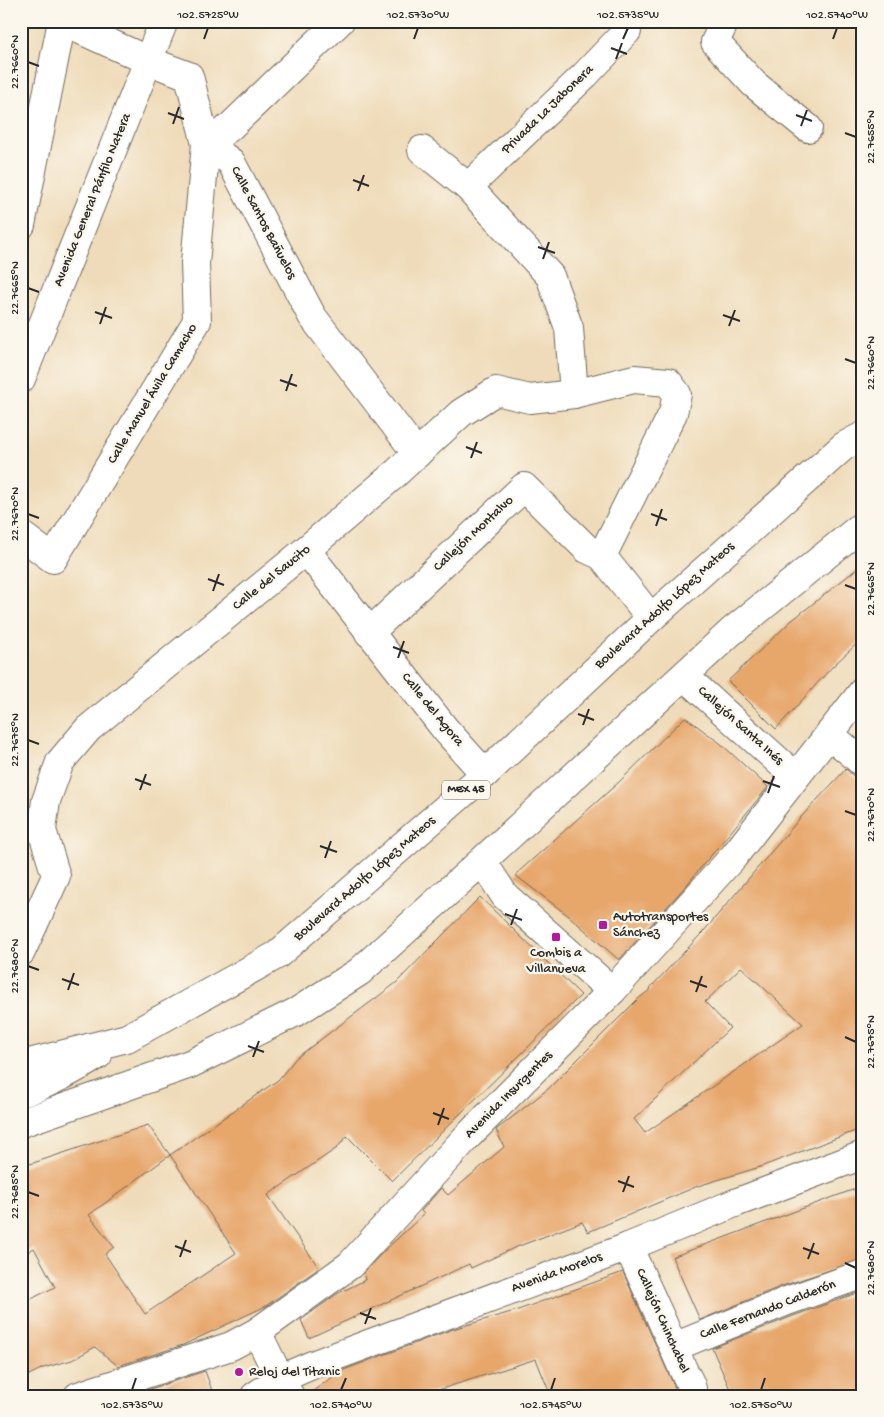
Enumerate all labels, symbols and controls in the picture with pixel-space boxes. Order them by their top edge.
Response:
text: 102.5725°W [176,9,239,23]
text: 102.5730°W [386,9,449,23]
text: 102.5735°W [596,9,659,23]
text: 102.5740°W [805,9,868,23]
text: 22.7660°N [9,35,23,89]
street label: Privada La Jabonera [498,61,599,159]
street label: Avenida General Pánfilo Natera [50,110,136,289]
text: 22.7655°N [865,110,879,164]
street label: Calle Santos Bañuelos [226,164,300,283]
text: 22.7665°N [9,261,23,315]
street label: Calle Manuel Ávila Camacho [104,321,202,467]
text: 22.7660°N [865,336,879,390]
text: 22.7670°N [9,487,23,541]
street label: Callejón Montalvo [430,492,518,576]
street label: Boulevard Adolfo López Mateos [591,538,739,674]
street label: Calle del Saucito [230,541,314,615]
text: 22.7665°N [865,562,879,616]
street label: Calle del Agora [397,670,468,751]
street label: Callejón Santa Inés [693,683,787,770]
text: 22.7675°N [9,713,23,767]
road number: MEX 45 [442,780,490,800]
text: 22.7670°N [865,788,879,842]
street label: Boulevard Adolfo López Mateos [290,812,440,946]
place label: Autotransportes Sánchez [613,909,709,942]
marker: Autotransportes Sánchez [597,919,609,931]
marker: Combis a Villanueva [550,931,562,943]
text: 22.7680°N [9,939,23,993]
place label: Combis a Villanueva [525,945,587,978]
text: 22.7675°N [865,1015,879,1069]
street label: Avenida Insurgentes [462,1047,557,1142]
text: 22.7685°N [9,1165,23,1219]
text: 22.7680°N [865,1241,879,1295]
street label: Avenida Morelos [509,1248,605,1297]
street label: Callejón Chinchabel [631,1266,693,1376]
street label: Calle Fernando Calderón [698,1276,839,1344]
place label: Reloj del Titanic [249,1364,341,1381]
marker: Reloj del Titanic [233,1366,245,1378]
text: 102.5735°W [100,1399,163,1413]
text: 102.5740°W [309,1399,372,1413]
text: 102.5745°W [519,1399,582,1413]
text: 102.5750°W [729,1399,792,1413]

